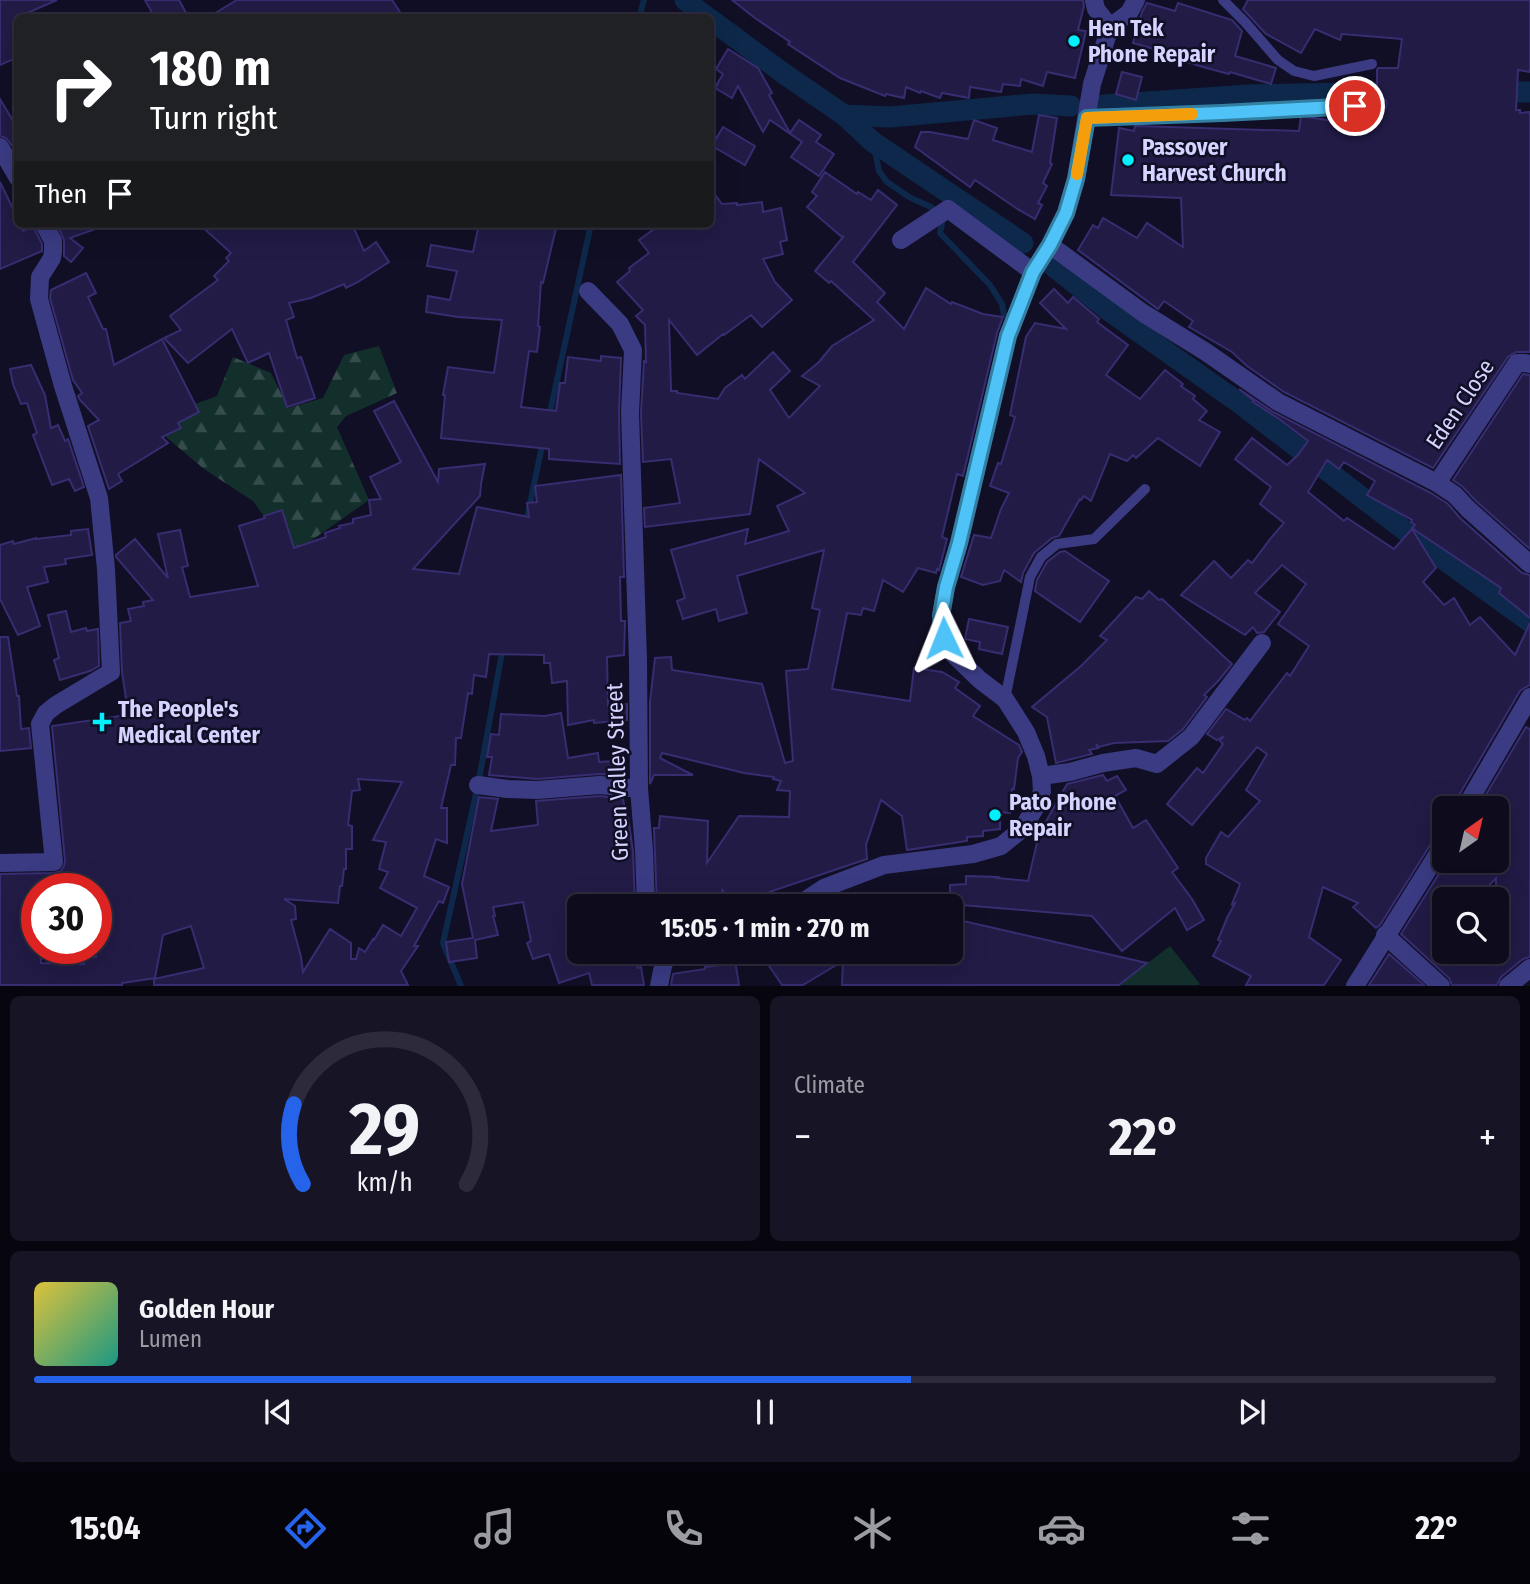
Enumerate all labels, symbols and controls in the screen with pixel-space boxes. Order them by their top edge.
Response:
place label: Hen Tek Phone Repair [1088,14,1216,68]
marker: Hen Tek Phone Repair [1066,33,1082,49]
text: 180 m [150,39,271,98]
icon: right [35,42,126,133]
pin [1325,76,1385,136]
icon: arrive [1336,87,1374,125]
text: Turn right [150,99,277,137]
place label: Passover Harvest Church [1142,133,1287,187]
marker: Passover Harvest Church [1120,152,1136,168]
icon: arrive [101,175,139,213]
text: Then [35,179,87,210]
street label: Eden Close [1420,354,1500,454]
position arrow [907,601,981,675]
street label: Green Valley Street [600,682,634,862]
place label: The People's Medical Center [118,695,260,749]
marker: The People's Medical Center [92,712,112,732]
place label: Pato Phone Repair [1009,788,1117,842]
north arrow [1432,796,1508,873]
map controls [1432,796,1509,964]
marker: Pato Phone Repair [987,807,1003,823]
speed limit sign: 30 [21,873,112,964]
button: search [1432,887,1509,964]
text: 15:05 · 1 min · 270 m [660,913,870,944]
text: Climate [794,1071,865,1099]
text: 29 [349,1087,420,1174]
text: 22° [1109,1106,1181,1169]
text: − [794,1114,811,1160]
text: + [1479,1114,1496,1160]
text: km/h [357,1168,413,1198]
text: Golden Hour [139,1294,274,1325]
text: Lumen [139,1325,202,1353]
icon: previous [259,1393,297,1431]
icon: pause [746,1393,784,1431]
icon: next [1233,1393,1271,1431]
icon: directions [281,1504,330,1553]
icon: music [470,1504,519,1553]
icon: phone [659,1504,708,1553]
icon: climate [848,1504,897,1553]
icon: car [1037,1504,1086,1553]
icon: filters [1226,1504,1275,1553]
text: 15:04 [70,1509,141,1547]
text: 22° [1415,1509,1460,1547]

